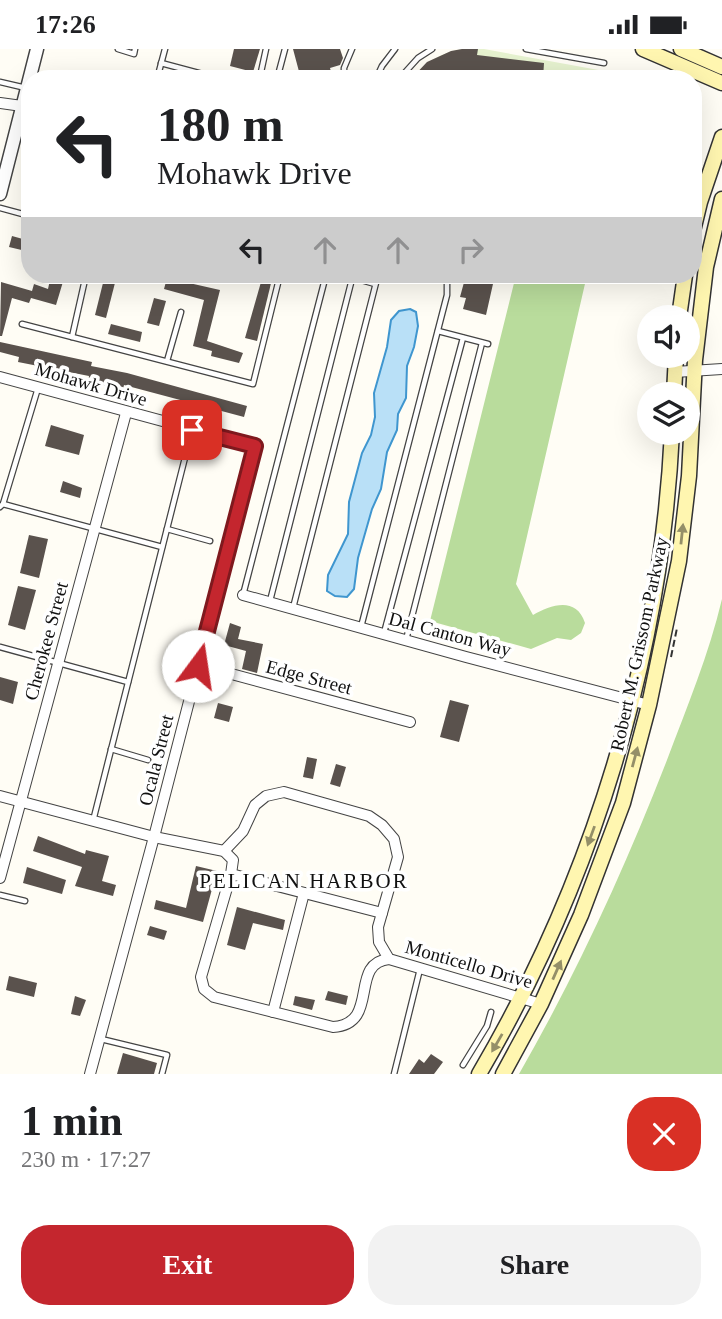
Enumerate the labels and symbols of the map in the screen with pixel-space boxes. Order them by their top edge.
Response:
street label: Mohawk Drive [33,358,149,410]
pin [162,400,222,460]
one-way arrow [677,523,688,545]
street label: Robert M. Grissom Parkway [606,534,672,753]
street label: Cherokee Street [20,579,72,703]
street label: Dal Canton Way [387,608,514,661]
position arrow [161,629,235,703]
street label: Edge Street [264,655,355,699]
street label: Ocala Street [135,711,178,808]
one-way arrow [631,746,641,767]
one-way arrow [585,826,596,847]
district label: PELICAN HARBOR [199,869,409,893]
street label: Monticello Drive [403,936,535,992]
one-way arrow [551,960,563,980]
one-way arrow [491,1034,503,1053]

